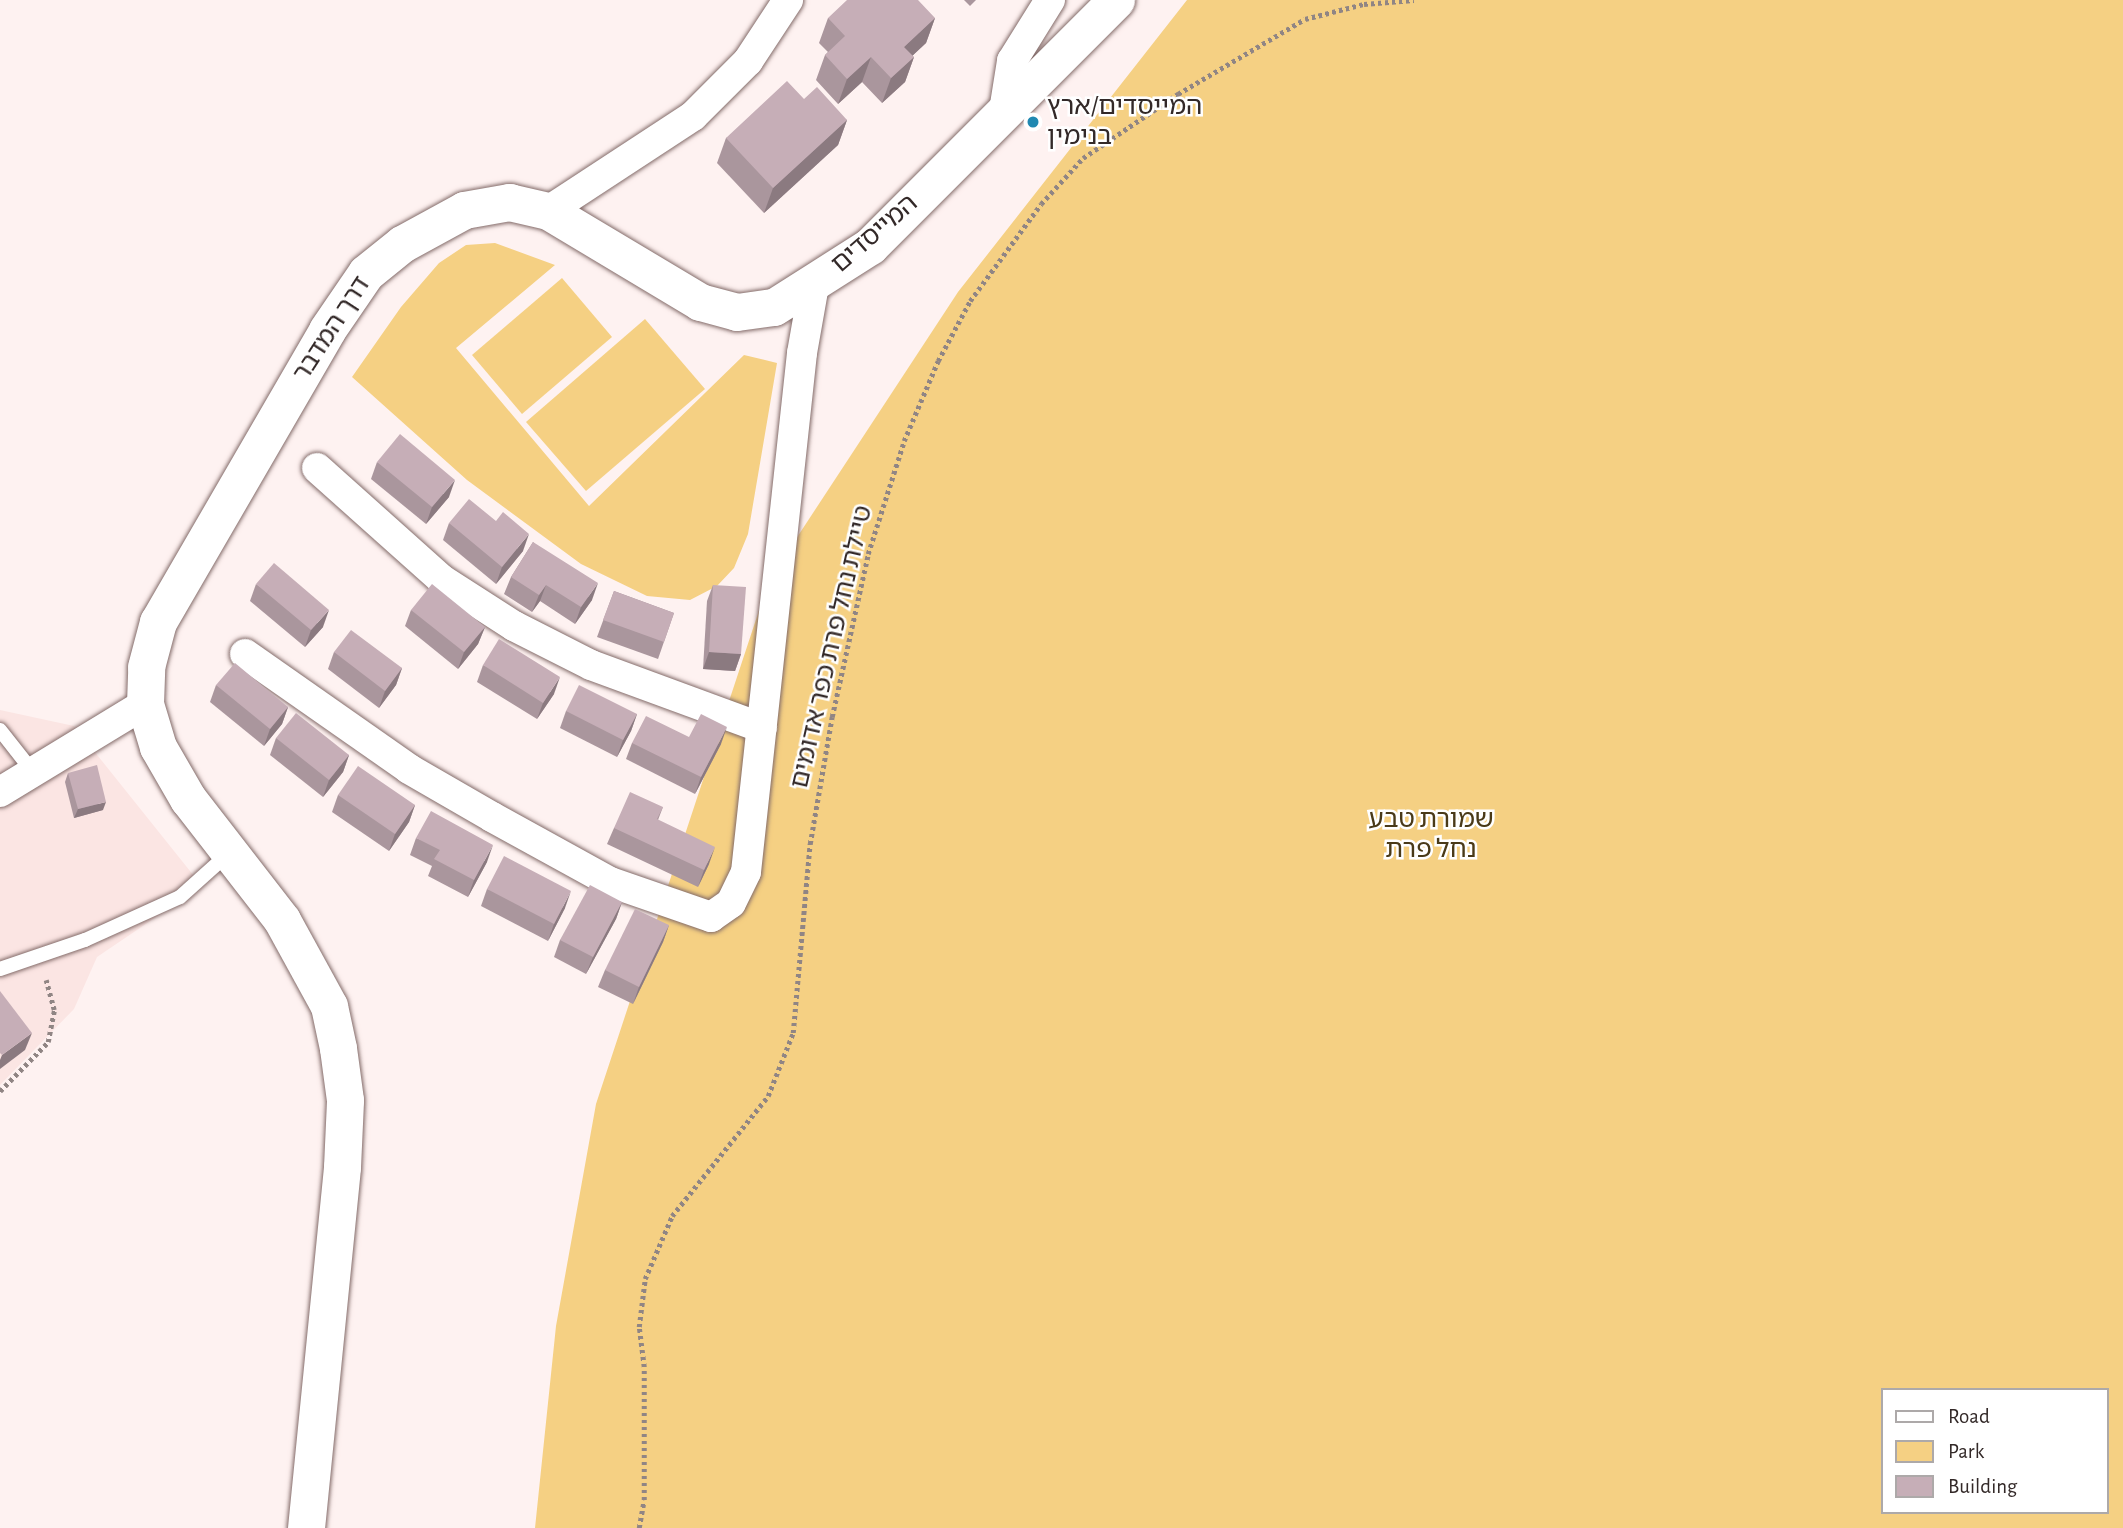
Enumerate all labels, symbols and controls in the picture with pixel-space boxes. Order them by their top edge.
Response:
place label: המייסדים/ארץ בנימין [1047,91,1202,152]
marker: המייסדים/ארץ בנימין [1025,114,1041,130]
street label: המייסדים [825,188,925,280]
street label: דרך המדבר [286,271,378,387]
street label: טיילת נחל פרת כפר אדומים [784,502,880,792]
park label: שמורת טבע נחל פרת [1368,804,1494,866]
legend [1882,1388,2109,1514]
text: Road [1948,1406,1990,1427]
text: Park [1948,1441,1984,1462]
text: Building [1948,1476,2017,1497]

